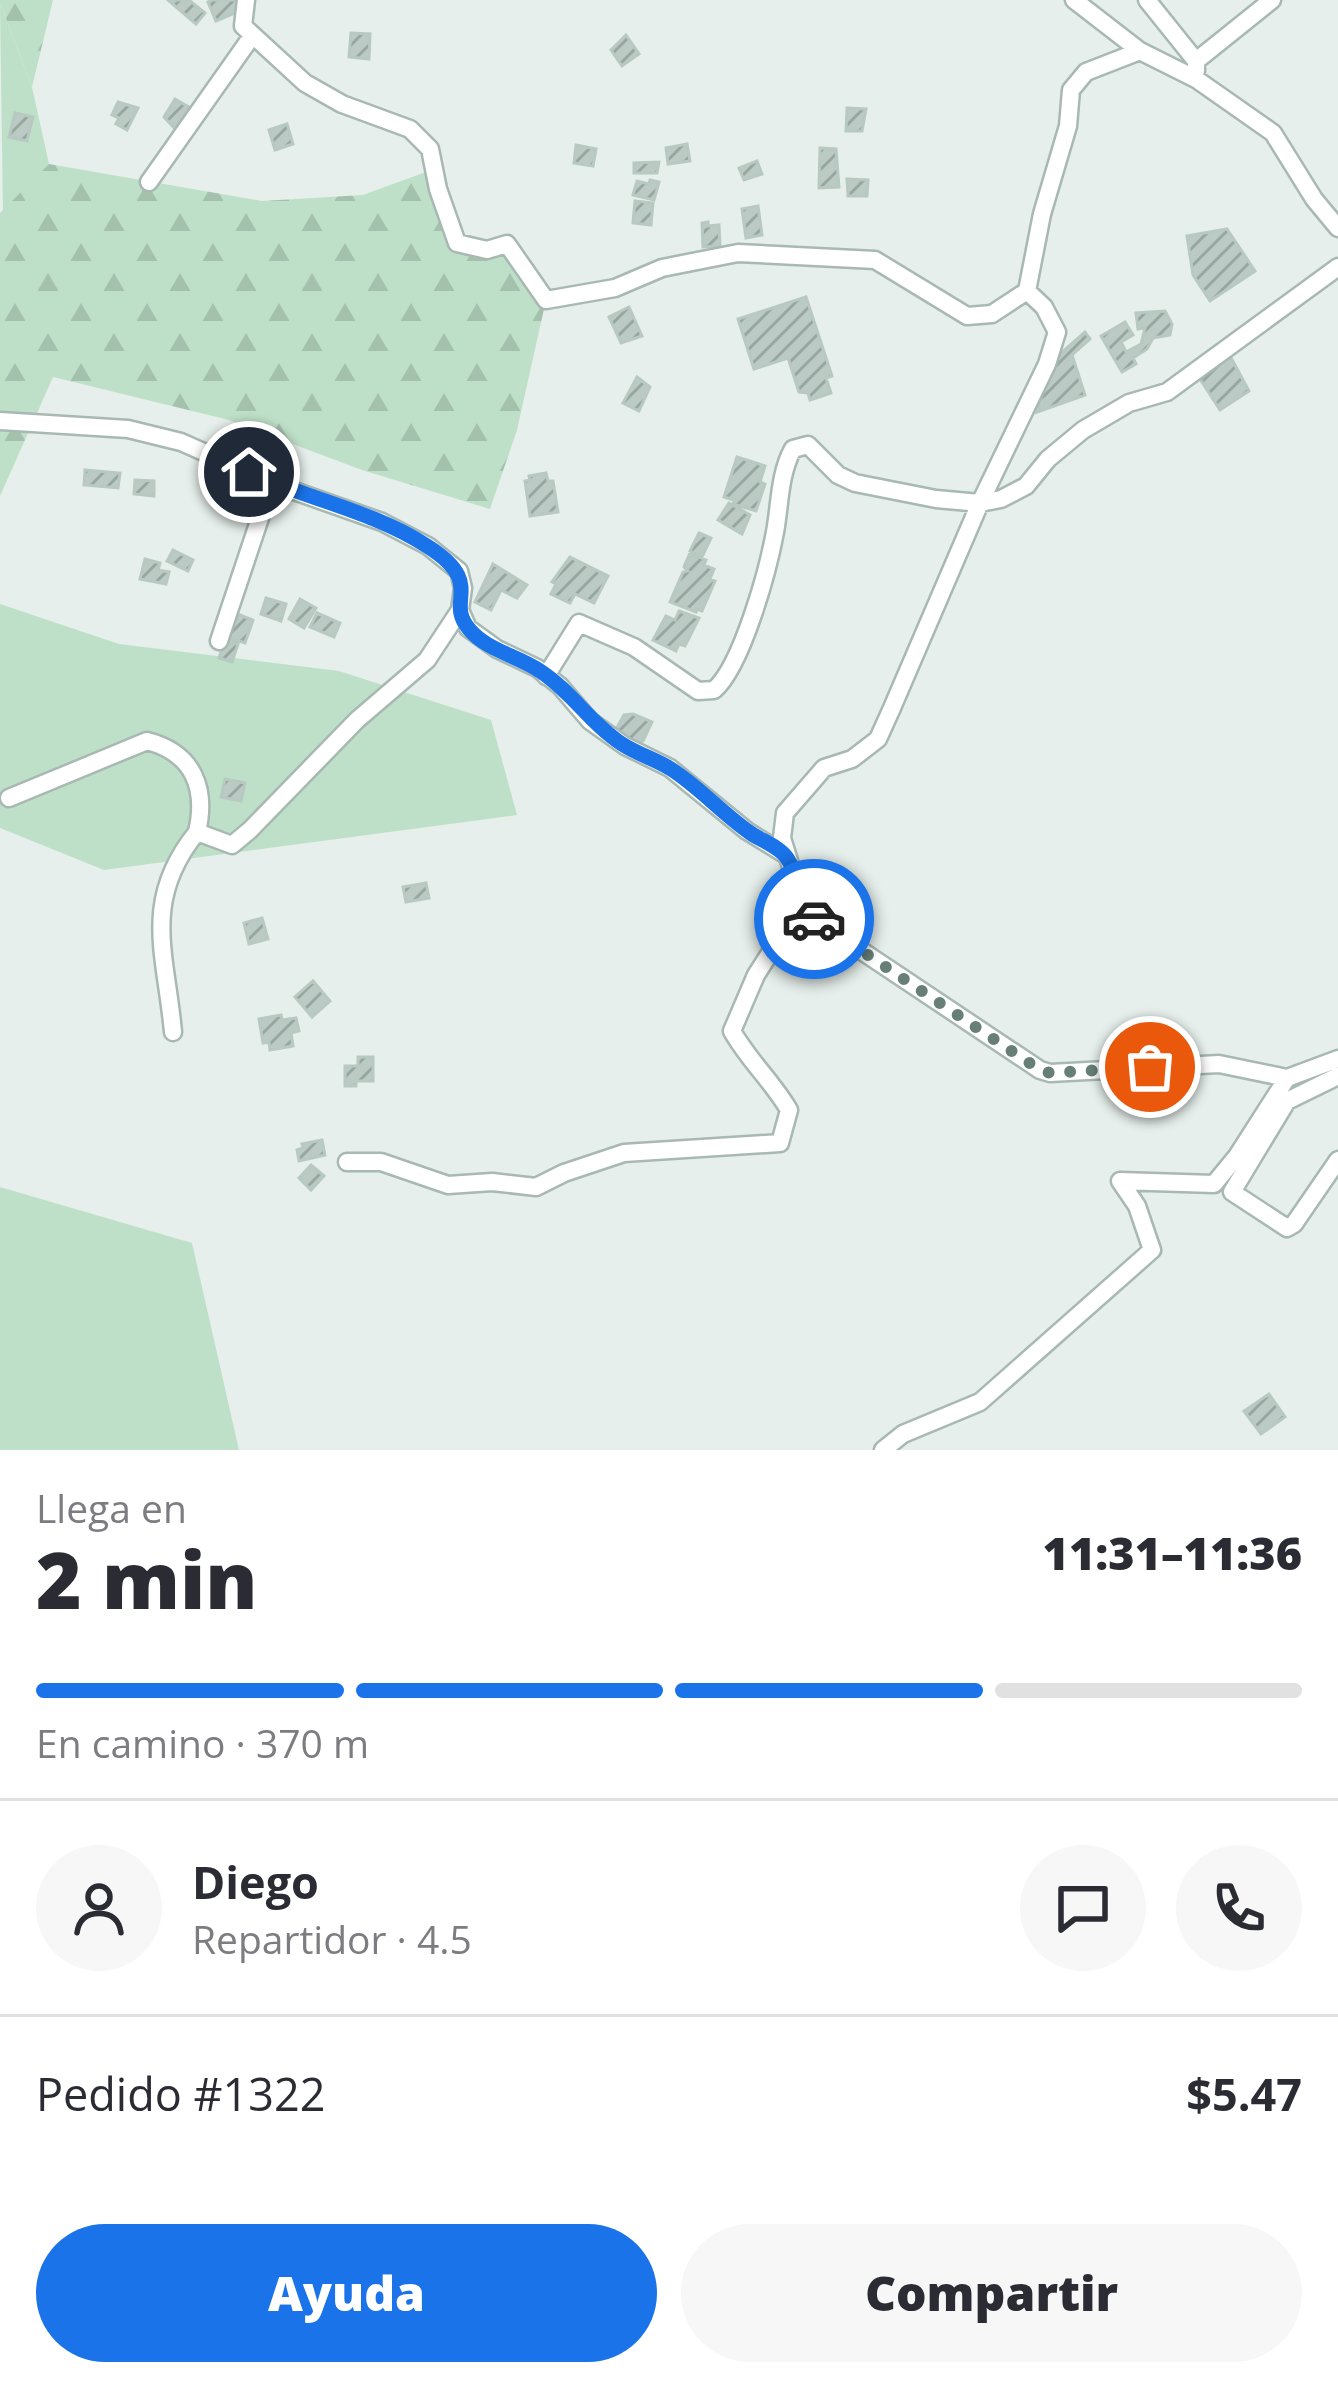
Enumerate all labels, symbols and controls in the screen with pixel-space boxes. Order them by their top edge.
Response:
pin [198,421,300,523]
icon: home [216,439,282,505]
courier [754,859,874,979]
icon: car [781,886,847,952]
pin [1099,1016,1201,1118]
icon: bag [1117,1034,1183,1100]
text: Llega en [36,1481,187,1534]
text: 11:31–11:36 [1043,1522,1302,1583]
text: 2 min [36,1526,258,1632]
text: En camino · 370 m [36,1716,369,1769]
button: person [36,1845,162,1971]
button: chat [1020,1845,1146,1971]
button: phone [1176,1845,1302,1971]
text: Diego [192,1851,319,1912]
text: Repartidor · 4.5 [192,1912,472,1965]
text: Pedido #1322 [36,2063,326,2124]
text: $5.47 [1186,2063,1302,2124]
button: Ayuda [36,2224,657,2362]
button: Compartir [681,2224,1302,2362]

